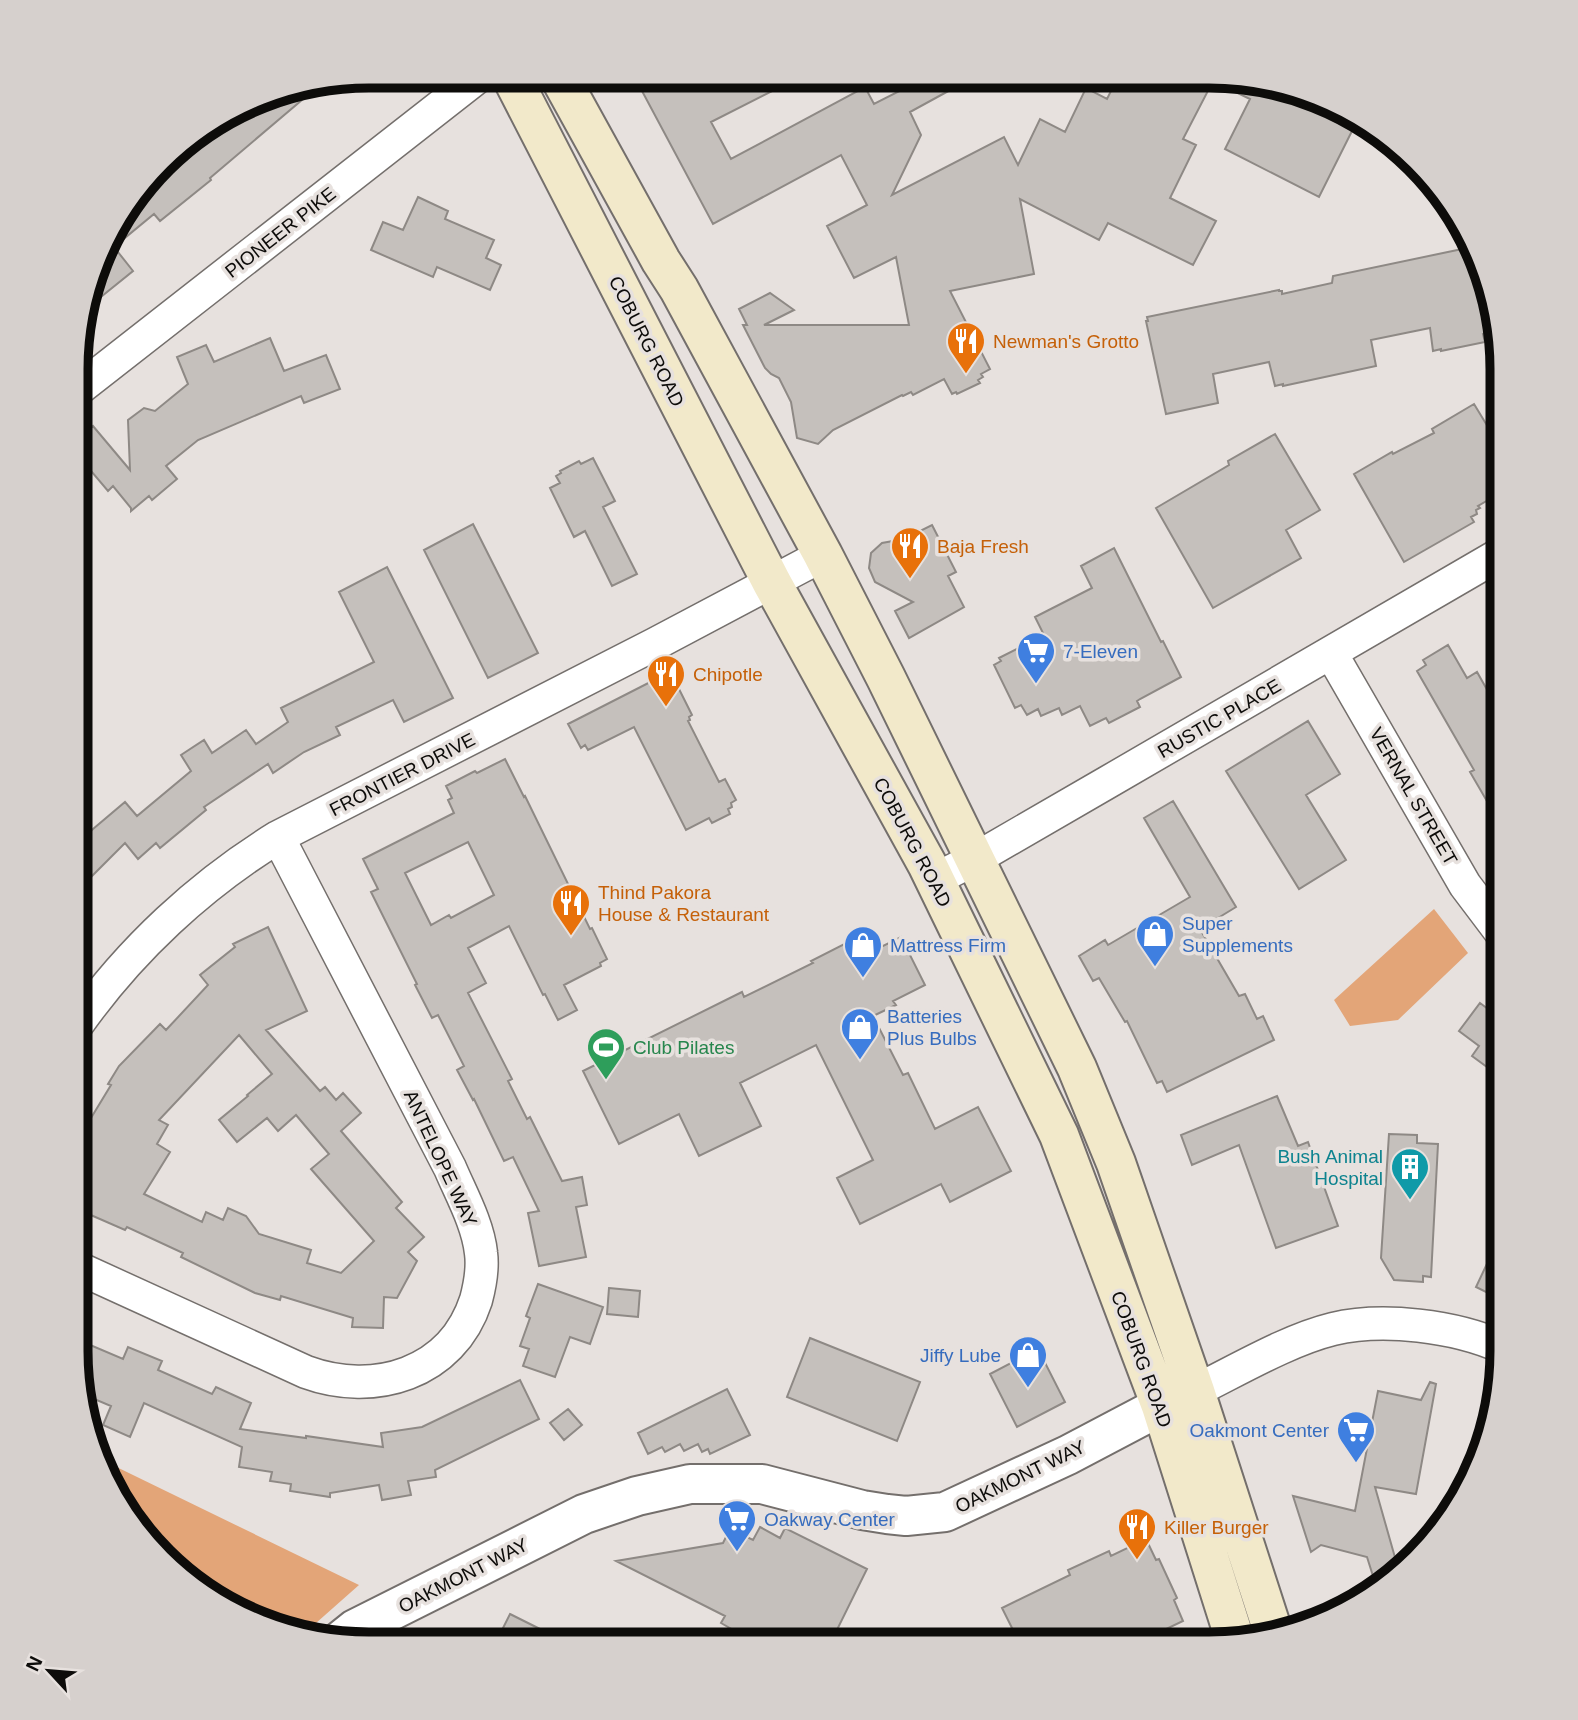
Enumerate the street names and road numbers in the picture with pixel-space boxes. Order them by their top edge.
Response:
street label: PIONEER PIKE [221,183,340,282]
street label: COBURG ROAD [605,272,689,410]
street label: RUSTIC PLACE [1154,675,1284,762]
street label: VERNAL STREET [1366,724,1462,869]
street label: FRONTIER DRIVE [326,729,478,820]
street label: COBURG ROAD [870,774,956,911]
street label: ANTELOPE WAY [400,1087,481,1230]
street label: COBURG ROAD [1107,1288,1176,1430]
street label: OAKMONT WAY [952,1436,1089,1517]
street label: OAKMONT WAY [395,1534,532,1617]

